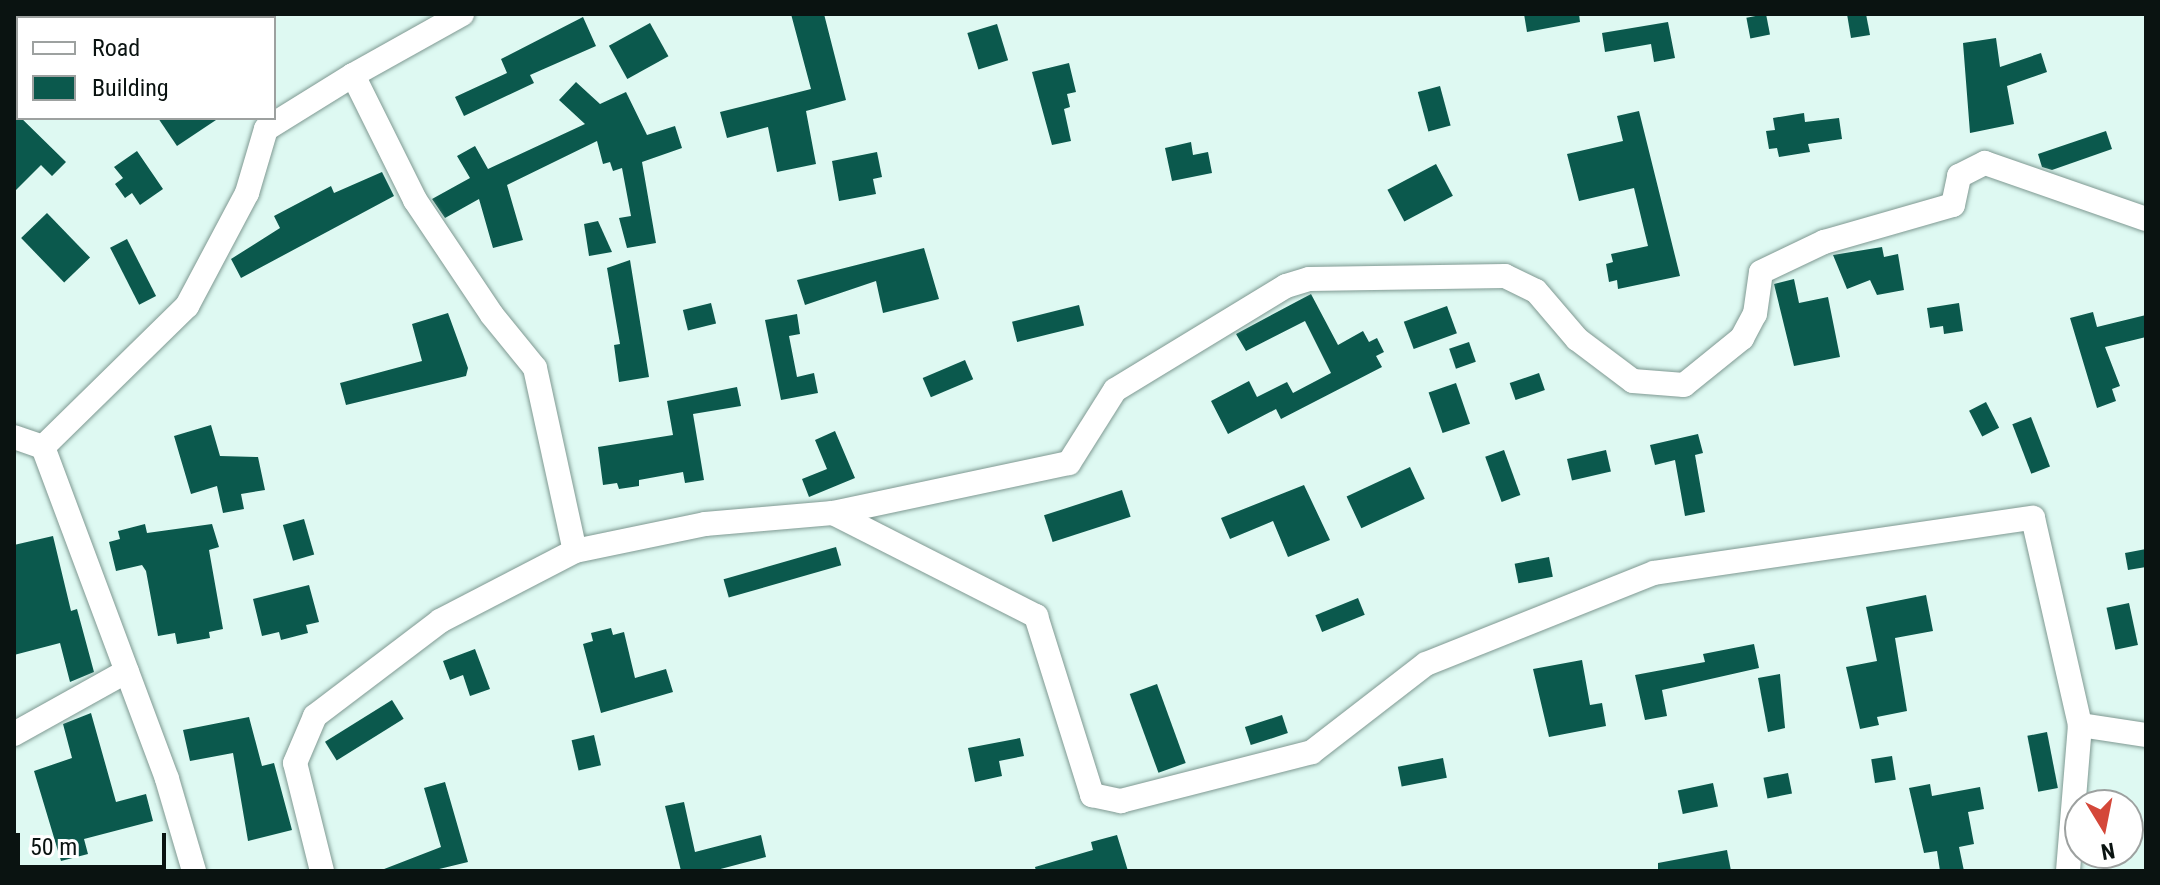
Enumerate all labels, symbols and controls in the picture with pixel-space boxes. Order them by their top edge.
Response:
legend [16,16,276,120]
text: Road [92,34,140,62]
text: Building [92,74,169,102]
north arrow [2064,789,2144,869]
scale bar [20,817,170,867]
text: 50 m [30,833,77,861]
text: N [2099,838,2117,865]

